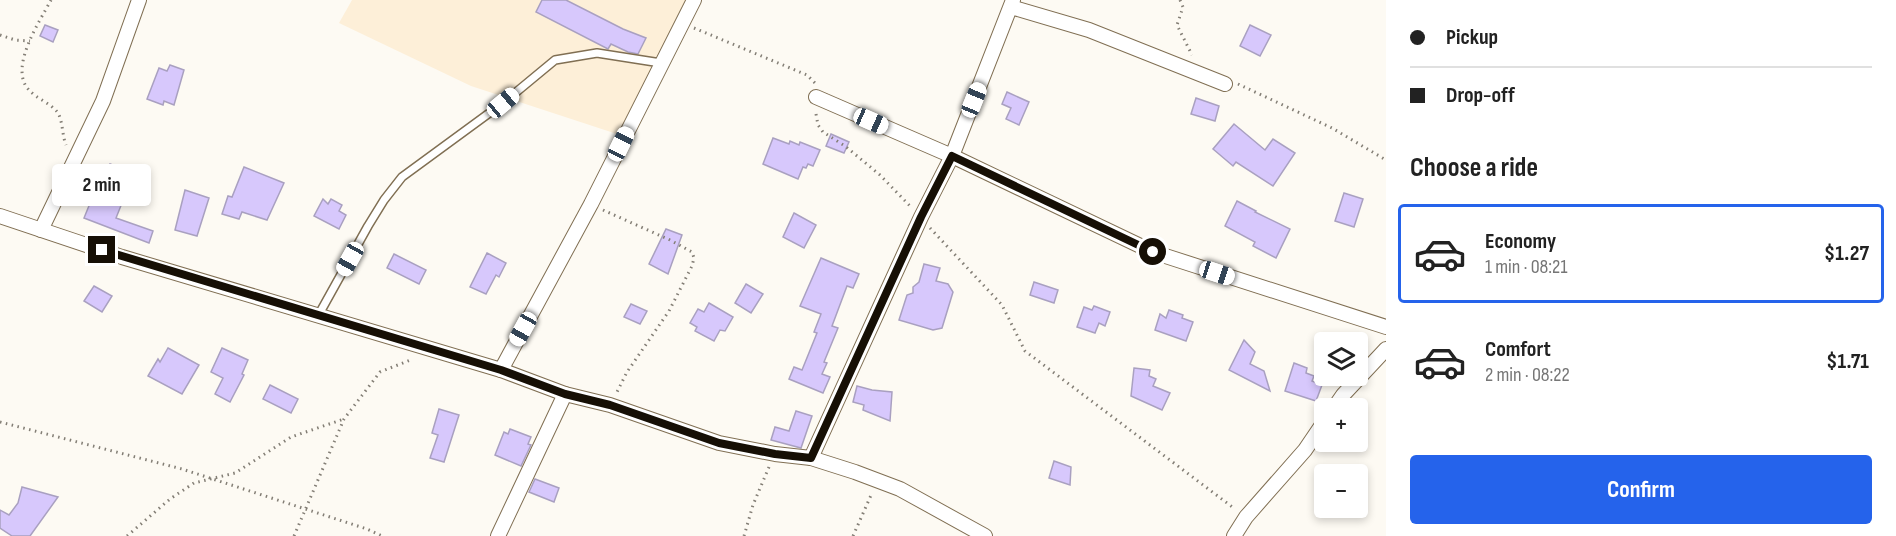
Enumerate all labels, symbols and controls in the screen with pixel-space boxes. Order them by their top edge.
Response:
text: Pickup [1446,24,1498,51]
car [959,80,989,120]
text: Drop-off [1446,82,1515,109]
car [483,85,523,121]
car [851,105,891,137]
car [605,124,637,164]
text: Choose a ride [1410,152,1538,184]
callout: 2 min [52,163,152,205]
text: 2 min [82,173,121,197]
icon: car [1413,227,1467,281]
text: Economy [1485,228,1556,255]
route end [88,236,115,263]
route start [1139,238,1166,265]
car [333,239,367,279]
text: $1.27 [1824,240,1869,267]
text: 1 min · 08:21 [1485,255,1567,279]
car [1197,259,1237,287]
car [506,309,540,349]
map controls [1314,332,1368,518]
button: layers [1314,332,1368,386]
icon: car [1413,335,1467,389]
text: Comfort [1485,336,1551,363]
text: $1.71 [1826,348,1869,375]
text: 2 min · 08:22 [1485,363,1570,387]
button: + [1314,398,1368,452]
button: Confirm [1410,455,1872,524]
button: − [1314,464,1368,518]

